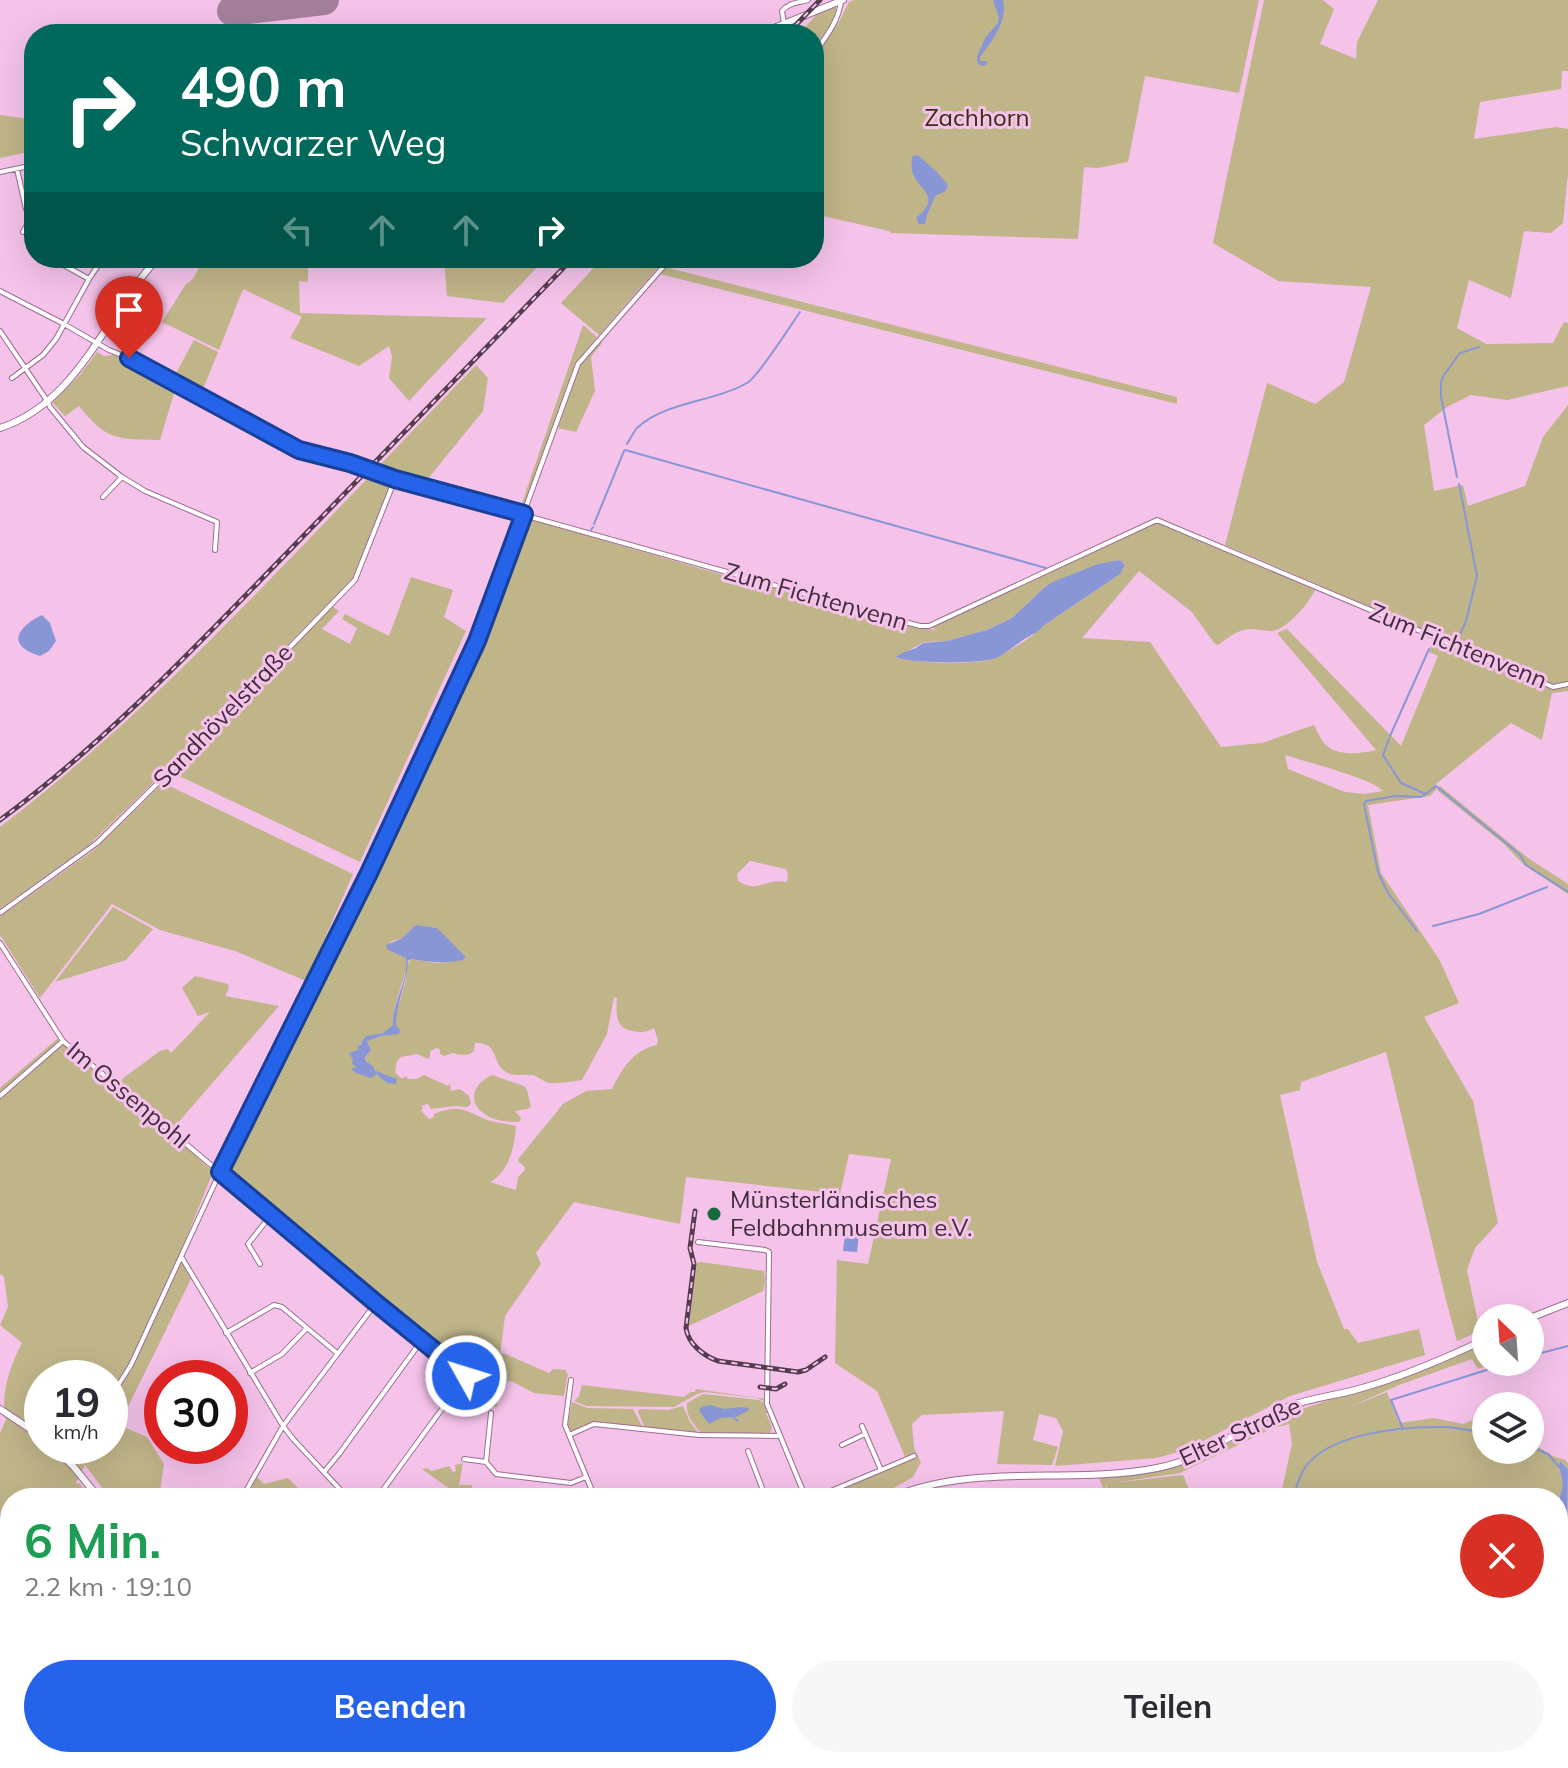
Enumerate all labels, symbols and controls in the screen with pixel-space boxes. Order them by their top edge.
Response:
text: 490 m [180,51,347,121]
icon: right [48,56,152,160]
park label: Zachhorn [925,102,1029,132]
text: Schwarzer Weg [180,120,446,165]
icon: left [276,208,320,252]
icon: ahead [360,208,404,252]
icon: ahead [444,208,488,252]
icon: right [528,208,572,252]
pin [95,276,163,358]
icon: arrive [107,288,151,332]
street label: Zum Fichtenvenn [721,556,911,637]
street label: Zum Fichtenvenn [1365,596,1552,694]
street label: Sandhövelstraße [146,637,298,793]
street label: Im Ossenpohl [61,1034,196,1154]
place label: Münsterländisches Feldbahnmuseum e.V. [730,1184,972,1242]
marker: Münsterländisches Feldbahnmuseum e.V. [705,1205,723,1223]
north arrow [1472,1304,1544,1376]
map controls [1472,1304,1544,1464]
position arrow [424,1334,508,1418]
speed limit sign: 30 [144,1360,248,1464]
text: 19 [52,1377,100,1427]
street label: Elter Straße [1174,1390,1305,1472]
button: layers [1472,1392,1544,1464]
text: km/h [53,1419,99,1444]
text: 6 Min. [24,1510,161,1570]
button: close [1460,1514,1544,1598]
text: 2.2 km · 19:10 [24,1570,192,1603]
button: Beenden [24,1660,776,1752]
button: Teilen [792,1660,1544,1752]

